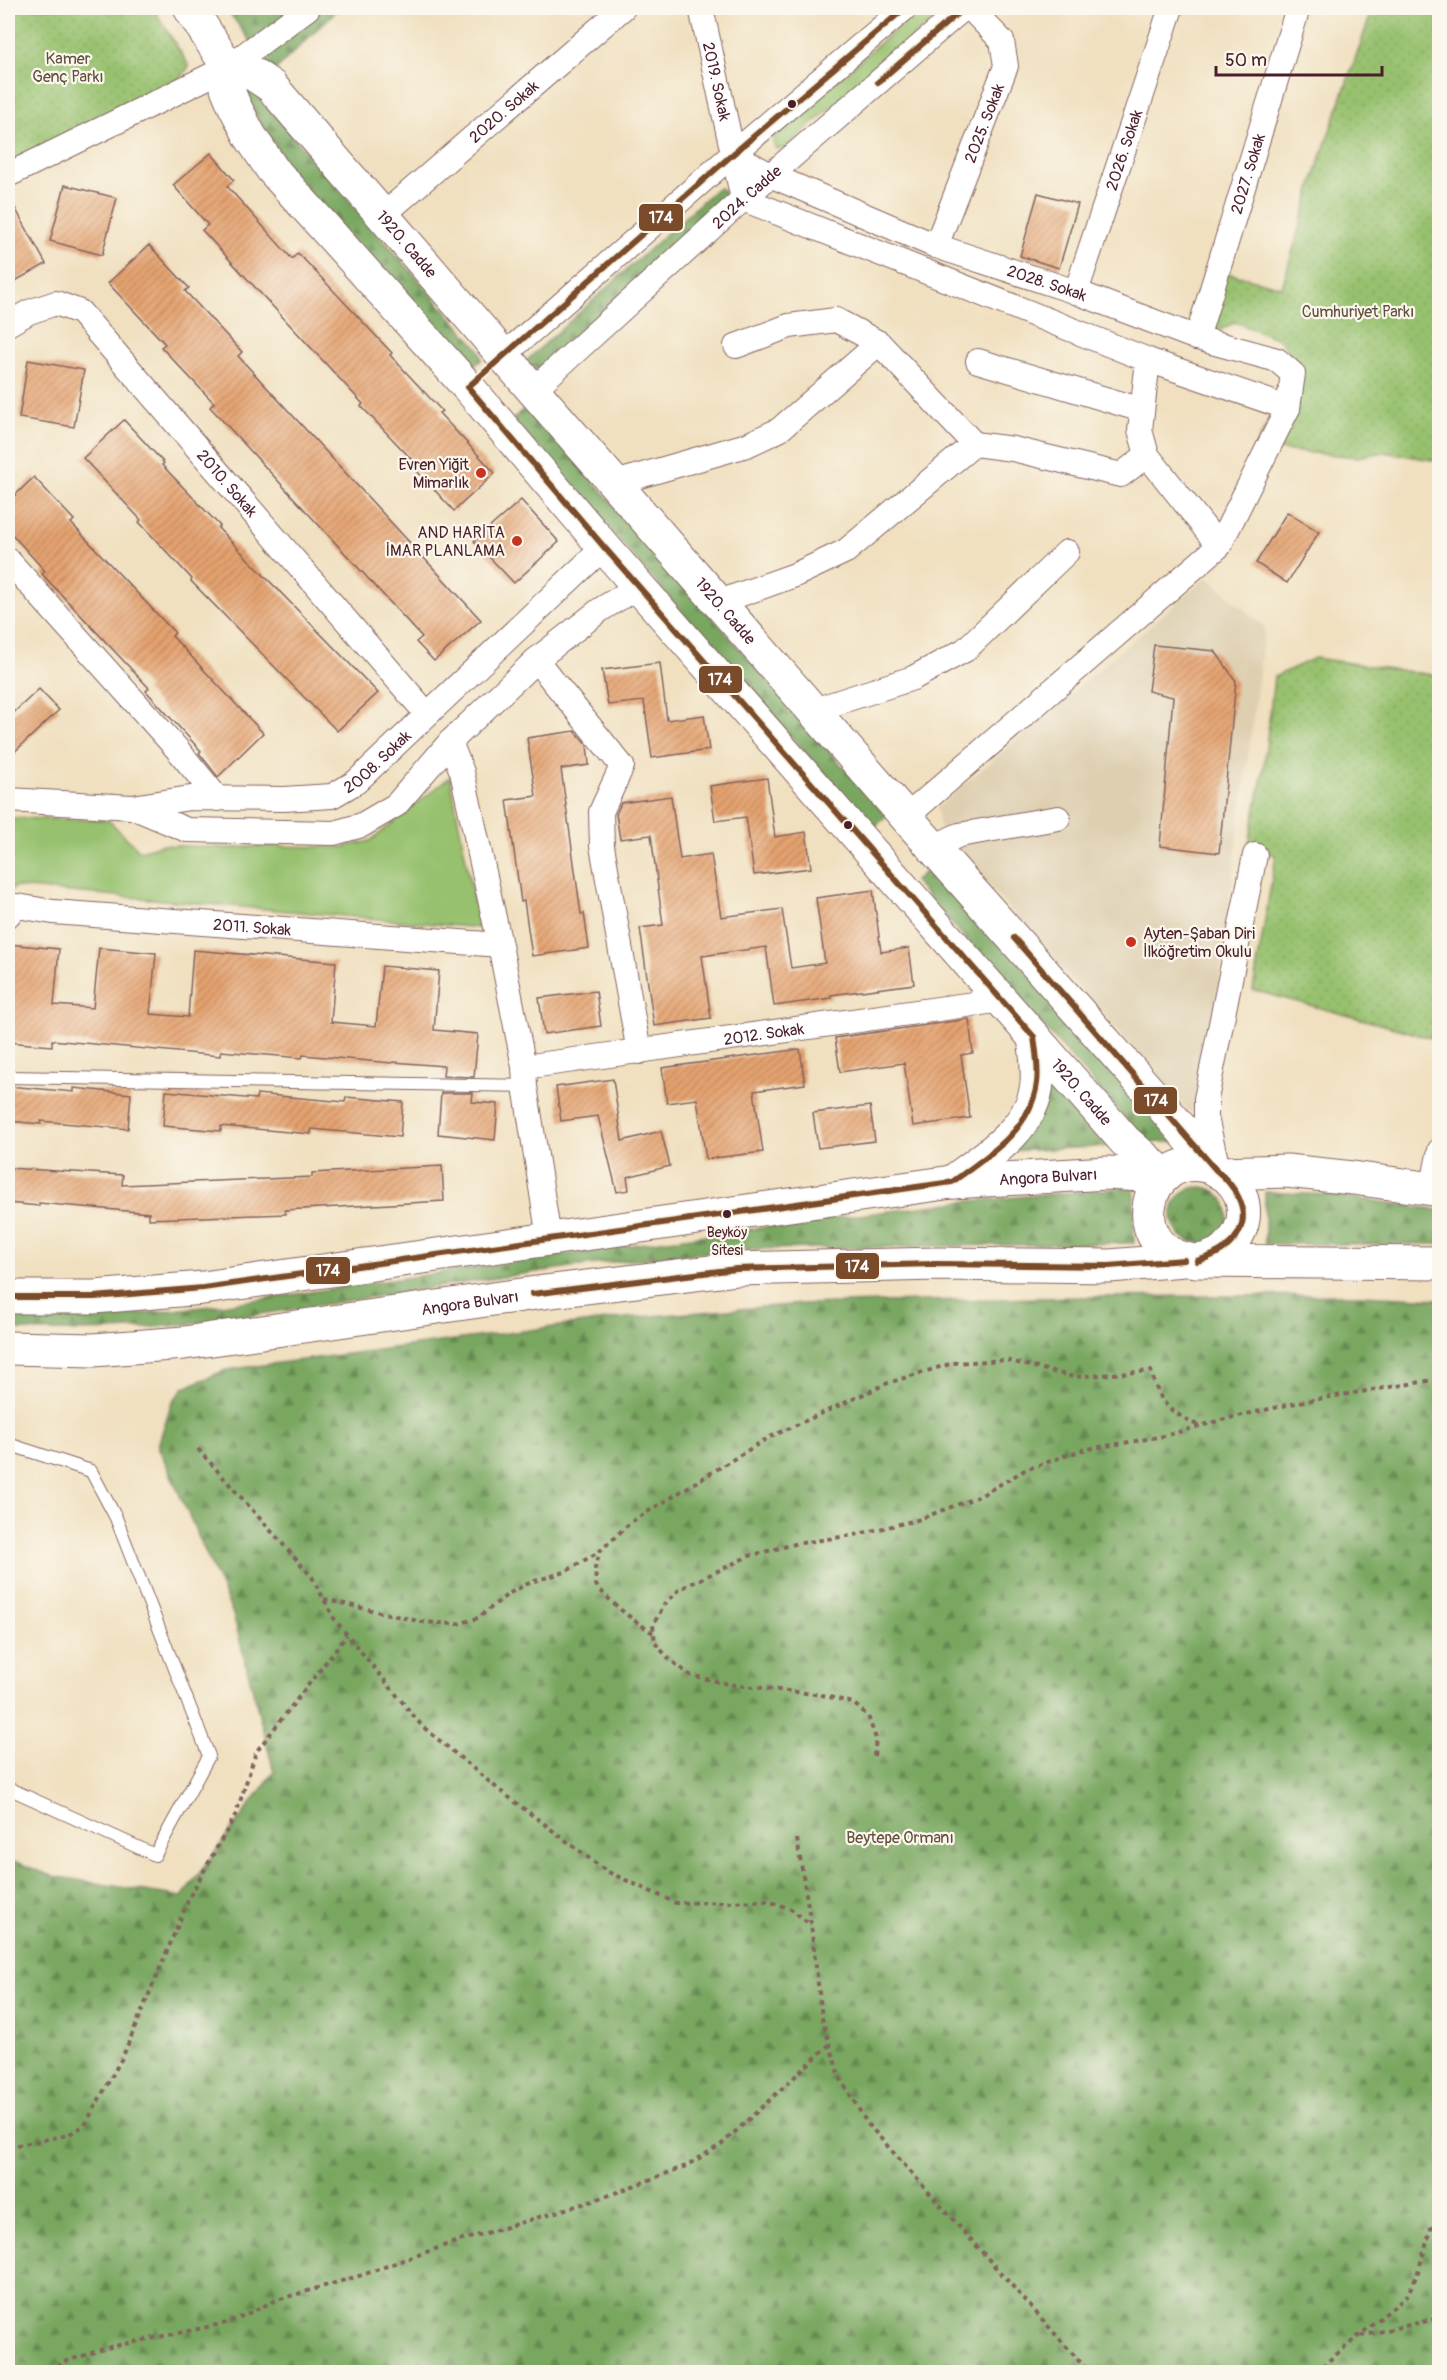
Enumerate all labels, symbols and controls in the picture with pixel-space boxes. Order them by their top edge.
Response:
scale bar [1216,39,1382,77]
street label: 2019. Sokak [698,40,735,123]
park label: Kamer Genç Parkı [32,49,104,87]
text: 50 m [1225,49,1267,72]
street label: 2020. Sokak [465,76,543,147]
street label: 2025. Sokak [960,81,1009,166]
unlabelled marker [786,98,798,110]
street label: 2026. Sokak [1102,107,1147,193]
street label: 2027. Sokak [1227,131,1270,216]
street label: 2024. Cadde [708,161,786,233]
line badge: 174 [638,203,684,232]
street label: 1920. Cadde [372,207,441,282]
text: 174 [649,208,674,228]
street label: 2028. Sokak [1004,261,1090,306]
park label: Cumhuriyet Parkı [1302,302,1414,322]
street label: 2010. Sokak [192,446,262,522]
place label: Evren Yiğit Mimarlık [399,455,470,493]
marker: Evren Yiğit Mimarlık [474,466,488,480]
place label: AND HARİTA İMAR PLANLAMA [385,523,505,561]
marker: AND HARİTA İMAR PLANLAMA [510,534,524,548]
street label: 1920. Cadde [690,574,760,649]
line badge: 174 [698,665,743,694]
text: 174 [708,670,733,690]
street label: 2008. Sokak [340,726,416,798]
unlabelled marker [842,819,854,831]
street label: 2011. Sokak [212,915,292,941]
place label: Ayten-Şaban Diri İlköğretim Okulu [1143,924,1255,962]
marker: Ayten-Şaban Diri İlköğretim Okulu [1124,935,1138,949]
street label: 2012. Sokak [722,1019,806,1050]
street label: 1920. Cadde [1046,1055,1116,1130]
line badge: 174 [1133,1086,1178,1115]
text: 174 [1144,1091,1169,1111]
street label: Angora Bulvarı [998,1165,1098,1190]
marker: Beyköy Sitesi [721,1208,733,1220]
place label: Beyköy Sitesi [707,1224,747,1259]
line badge: 174 [835,1252,880,1280]
line badge: 174 [305,1256,351,1285]
text: 174 [845,1257,870,1277]
text: 174 [316,1261,341,1281]
street label: Angora Bulvarı [420,1287,520,1320]
park label: Beytepe Ormanı [846,1828,954,1848]

